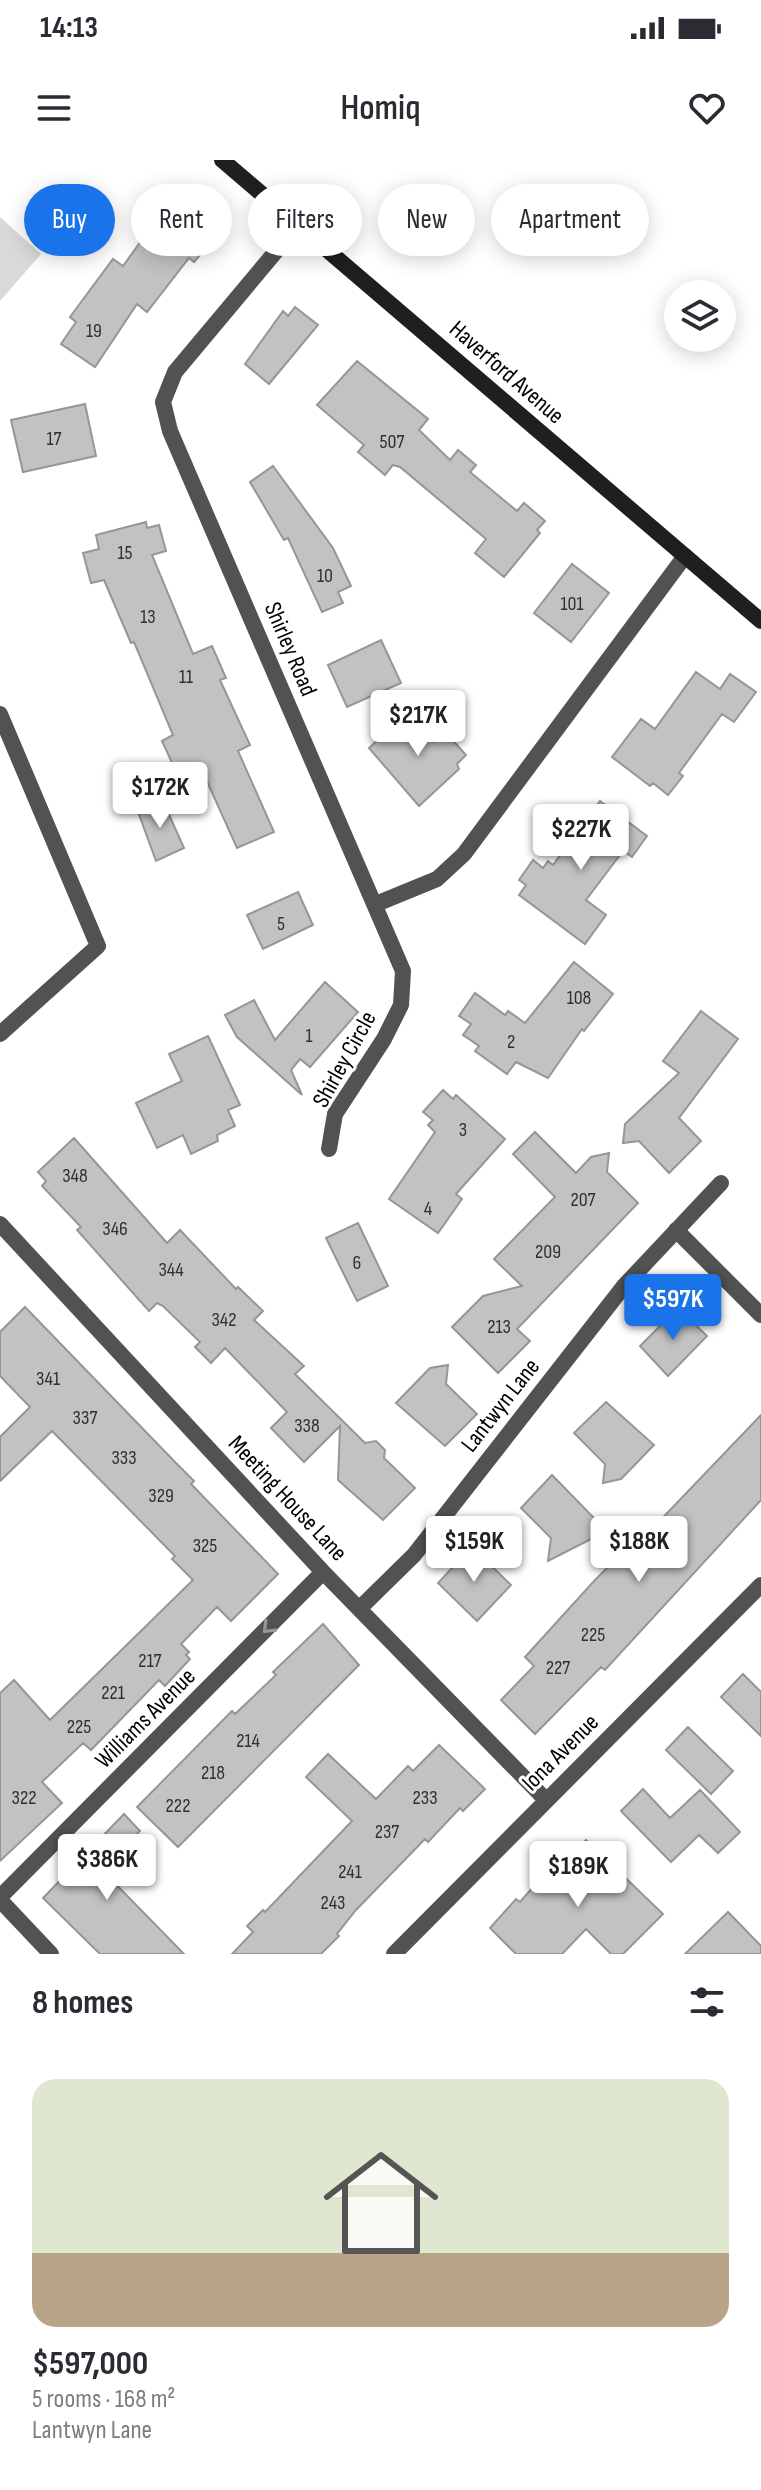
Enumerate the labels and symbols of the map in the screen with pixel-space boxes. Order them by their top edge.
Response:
street label: Haverford Avenue [443,315,570,430]
house number: 19 [86,319,102,343]
house number: 17 [47,427,61,451]
house number: 507 [380,430,404,454]
house number: 15 [117,541,133,565]
house number: 10 [317,564,333,588]
house number: 101 [561,592,583,616]
street label: Shirley Road [258,598,323,700]
house number: 13 [140,605,156,629]
house number: 11 [179,665,193,689]
pin: $217K [362,690,474,758]
pin: $172K [104,762,216,830]
pin: $227K [525,804,637,872]
house number: 5 [277,912,285,936]
house number: 108 [567,986,591,1010]
street label: Shirley Circle [306,1006,383,1112]
house number: 1 [306,1024,313,1048]
house number: 2 [507,1030,515,1054]
house number: 3 [459,1118,467,1142]
house number: 348 [62,1164,88,1188]
house number: 207 [570,1188,596,1212]
house number: 4 [424,1197,432,1221]
house number: 346 [102,1217,128,1241]
house number: 209 [535,1240,561,1264]
house number: 6 [353,1251,361,1275]
house number: 344 [158,1258,184,1282]
pin: $597K [617,1274,729,1342]
house number: 342 [211,1308,237,1332]
house number: 213 [487,1315,511,1339]
street label: Lantwyn Lane [455,1353,546,1458]
house number: 341 [36,1367,60,1391]
house number: 337 [73,1406,97,1430]
house number: 338 [294,1414,320,1438]
street label: Meeting House Lane [222,1429,353,1567]
house number: 333 [111,1446,137,1470]
house number: 329 [148,1484,174,1508]
pin: $159K [418,1516,530,1584]
pin: $188K [583,1516,695,1584]
house number: 325 [193,1534,217,1558]
one-way arrow [263,1618,277,1633]
house number: 225 [581,1623,605,1647]
house number: 217 [138,1649,162,1673]
house number: 227 [546,1656,570,1680]
street label: Williams Avenue [89,1662,201,1774]
house number: 221 [101,1681,125,1705]
street label: Iona Avenue [516,1708,605,1797]
house number: 225 [67,1715,91,1739]
house number: 214 [236,1729,260,1753]
house number: 218 [201,1761,225,1785]
house number: 322 [12,1786,36,1810]
house number: 233 [412,1786,438,1810]
house number: 222 [166,1794,190,1818]
house number: 237 [375,1820,399,1844]
pin: $386K [51,1834,163,1902]
pin: $189K [522,1841,634,1909]
house number: 241 [338,1860,362,1884]
house number: 243 [321,1891,345,1915]

